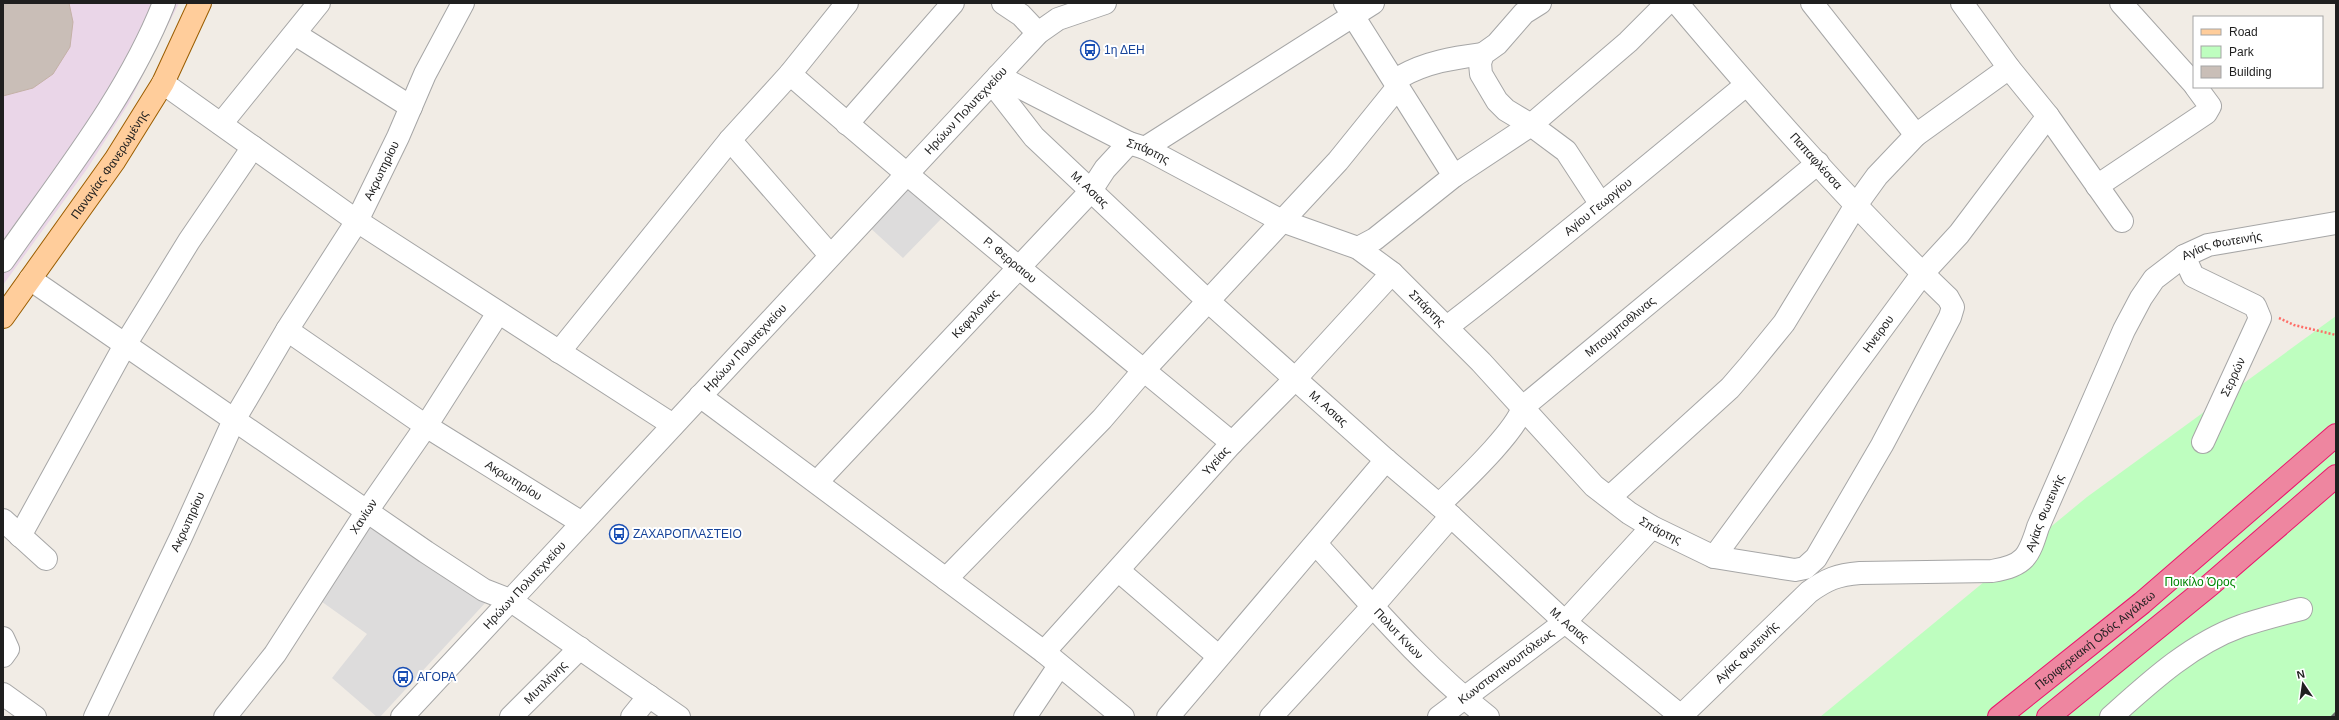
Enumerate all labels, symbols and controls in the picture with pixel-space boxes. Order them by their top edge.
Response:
legend [2193,16,2323,88]
text: Road [2229,25,2258,39]
bus stop icon: 1η ΔΕΗ [1079,39,1101,61]
place label: 1η ΔΕΗ [1104,43,1145,57]
text: Park [2229,45,2255,59]
street label: Ηρώων Πολυτεχνείου [922,64,1010,157]
text: Building [2229,65,2272,79]
street label: Παναγίας Φανερωμένης [68,108,151,222]
street label: Παπαφλέσσα [1787,130,1845,192]
street label: Σπάρτης [1125,136,1172,167]
street label: Ακρωτηρίου [361,139,402,203]
street label: Μ. Ασιας [1068,168,1112,211]
street label: Αγίου Γεωργίου [1561,175,1635,239]
street label: Αγίας Φωτεινής [2180,229,2263,263]
street label: Ρ. Φερραιου [981,234,1039,286]
street label: Κεφαλονιας [949,286,1002,341]
street label: Σπάρτης [1406,287,1449,330]
street label: Μπουμποθλινας [1582,293,1658,360]
street label: Ηρώων Πολυτεχνείου [701,301,789,395]
street label: Ηνειρου [1860,313,1896,355]
street label: Σερρών [2218,355,2248,399]
street label: Μ. Ασιας [1306,388,1351,430]
street label: Υγείας [1199,443,1233,478]
street label: Ακρωτηρίου [483,458,545,503]
street label: Αγίας Φωτεινής [2023,472,2067,554]
street label: Ακρωτηρίου [168,490,207,554]
street label: Χανίων [347,496,380,537]
street label: Σπάρτης [1637,514,1684,547]
bus stop icon: ΖΑΧΑΡΟΠΛΑΣΤΕΙΟ [608,523,630,545]
place label: ΖΑΧΑΡΟΠΛΑΣΤΕΙΟ [633,527,742,541]
street label: Ηρώων Πολυτεχνείου [480,538,569,632]
park label: Ποικίλο Όρος [2164,575,2236,589]
street label: Περιφερειακή Οδός Αιγάλεω [2032,588,2158,693]
street label: Μ. Ασιας [1547,605,1592,646]
street label: Πολυτ Κνων [1371,606,1426,662]
street label: Αγίας Φωτεινής [1712,618,1781,686]
street label: Κωνσταντινουπόλεως [1456,626,1557,707]
street label: Μυτιλήνης [521,658,570,707]
north arrow [2283,664,2323,704]
bus stop icon: ΑΓΟΡΑ [392,666,414,688]
text: N [2296,668,2306,681]
place label: ΑΓΟΡΑ [417,670,456,684]

